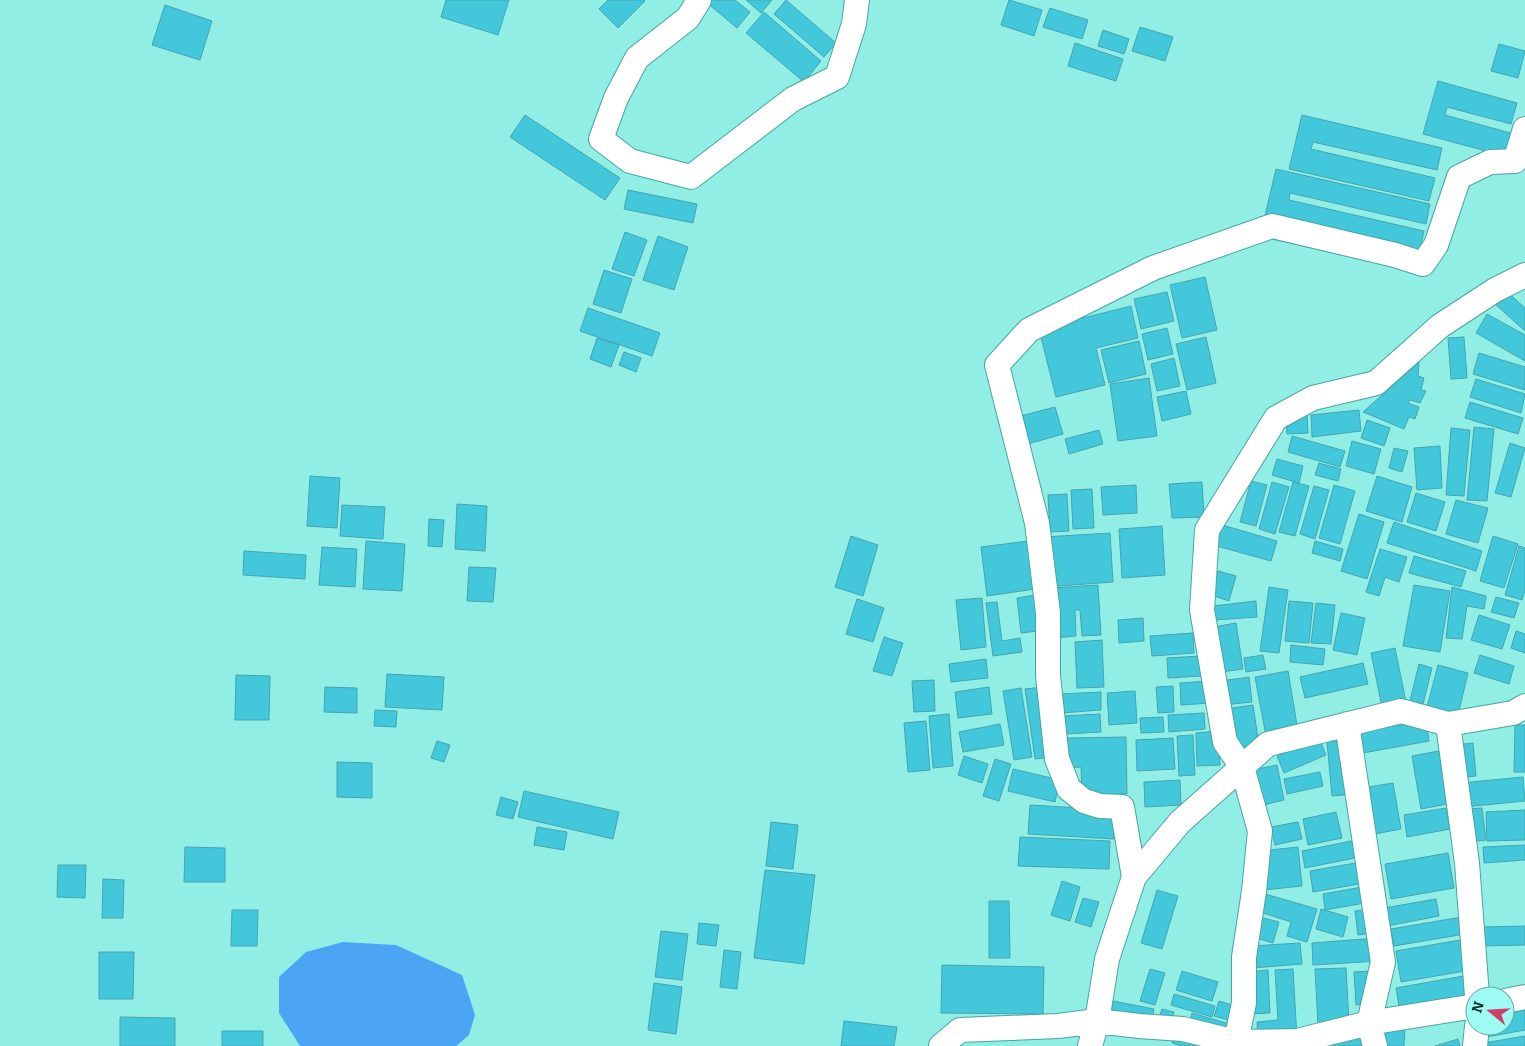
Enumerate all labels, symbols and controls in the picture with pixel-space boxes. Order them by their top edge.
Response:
north arrow [1465,986,1515,1036]
text: N [1468,999,1488,1015]

